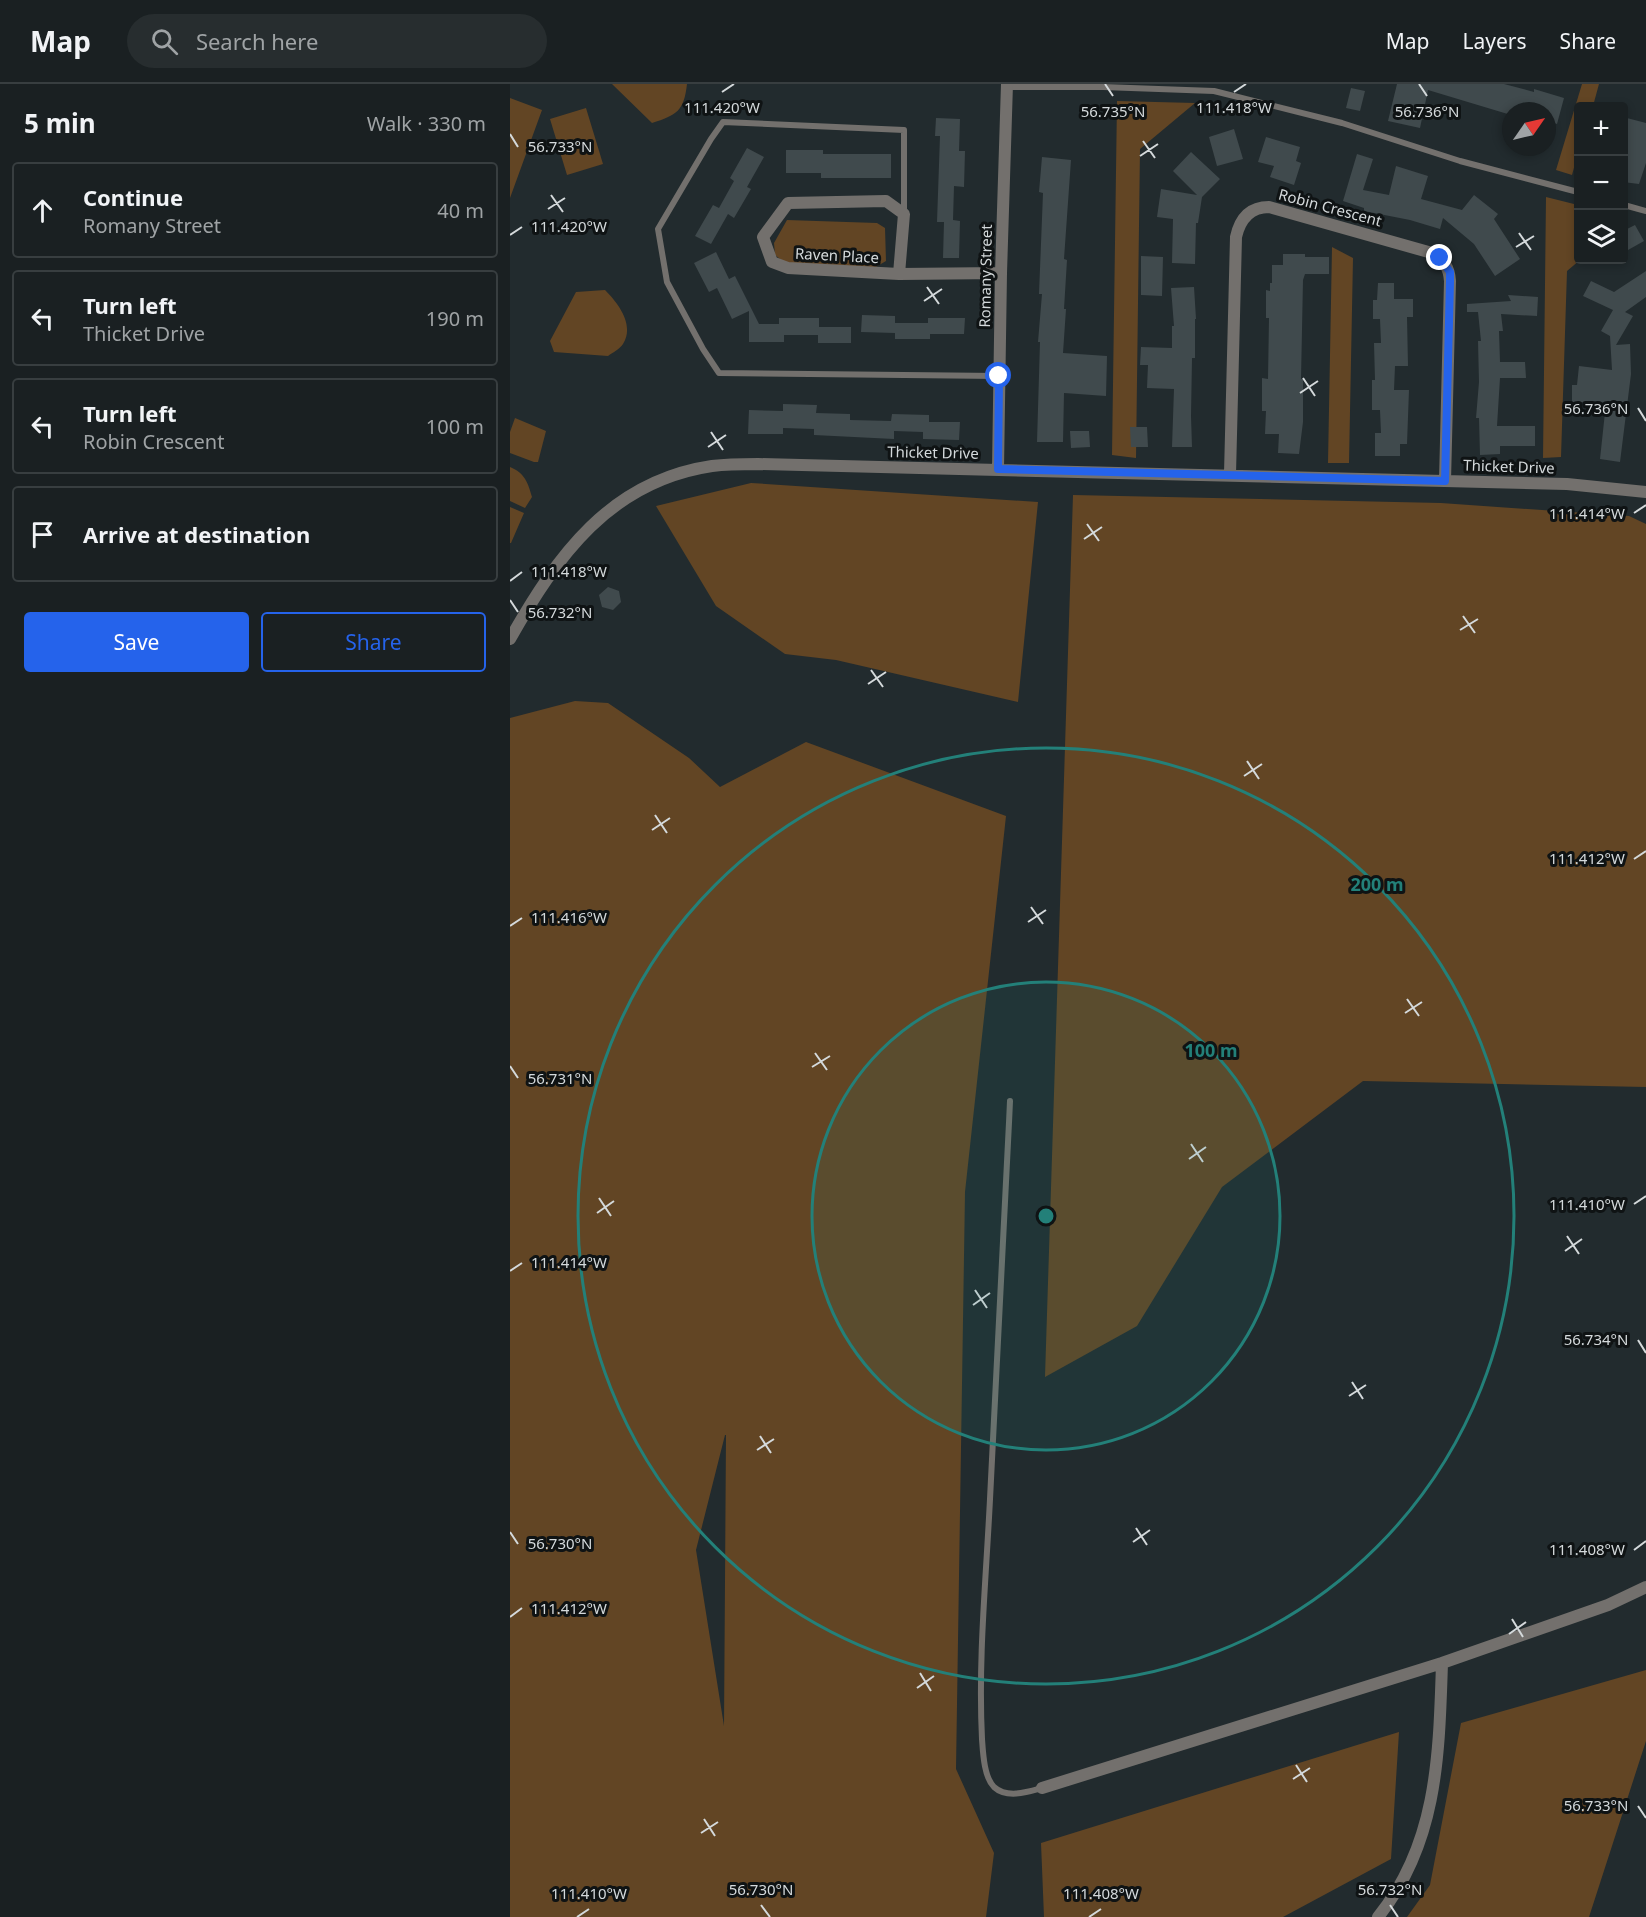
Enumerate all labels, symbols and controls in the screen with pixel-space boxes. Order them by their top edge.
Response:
search box [127,14,547,68]
text: Map [30,22,91,60]
icon: search [148,25,181,58]
text: Search here [196,26,318,56]
text: Map [1386,27,1430,55]
text: Layers [1463,27,1527,55]
text: Share [1560,27,1616,55]
text: 111.420°W [684,97,760,117]
text: 111.418°W [1196,97,1272,117]
text: 56.735°N [1081,101,1145,121]
text: 56.736°N [1395,101,1459,121]
north arrow [1502,102,1556,156]
map controls [1574,102,1628,264]
button: + [1574,102,1628,156]
text: 5 min [24,105,96,141]
text: Walk · 330 m [367,110,486,137]
text: 56.733°N [528,136,592,156]
button: − [1574,156,1628,210]
text: Continue [83,182,183,212]
street label: Robin Crescent [1276,184,1385,231]
icon: ahead [26,194,59,227]
text: 40 m [437,197,484,224]
button: layers [1574,210,1628,264]
text: Romany Street [83,212,221,239]
text: 111.420°W [531,216,607,236]
street label: Romany Street [974,223,996,328]
street label: Raven Place [795,243,880,267]
route end [1426,244,1452,270]
text: Turn left [83,290,177,320]
icon: left [26,302,59,335]
text: 190 m [426,305,484,332]
text: Thicket Drive [83,320,205,347]
route start [985,362,1011,388]
text: Turn left [83,398,177,428]
text: 56.736°N [1564,398,1628,418]
icon: left [26,410,59,443]
text: 100 m [426,413,484,440]
text: Robin Crescent [83,428,224,455]
street label: Thicket Drive [887,441,979,463]
street label: Thicket Drive [1463,454,1555,478]
text: 111.414°W [1549,503,1625,523]
icon: arrive [26,518,59,551]
text: Arrive at destination [83,519,310,549]
text: 111.418°W [531,561,607,581]
text: 56.732°N [528,602,592,622]
button: Save [24,612,249,672]
button: Share [261,612,486,672]
text: 111.412°W [1549,848,1625,868]
text: 200 m [1350,872,1404,896]
text: 111.416°W [531,907,607,927]
text: 100 m [1184,1038,1238,1062]
text: 56.731°N [528,1068,592,1088]
text: 111.410°W [1549,1194,1625,1214]
centre of rings [1036,1206,1056,1226]
text: 111.414°W [531,1252,607,1272]
text: 56.734°N [1564,1329,1628,1349]
text: 56.730°N [528,1533,592,1553]
text: 111.408°W [1549,1539,1625,1559]
text: 111.412°W [531,1598,607,1618]
text: 56.733°N [1564,1795,1628,1815]
text: 56.730°N [729,1879,793,1899]
text: 56.732°N [1358,1879,1422,1899]
text: 111.410°W [551,1883,627,1903]
text: 111.408°W [1063,1883,1139,1903]

